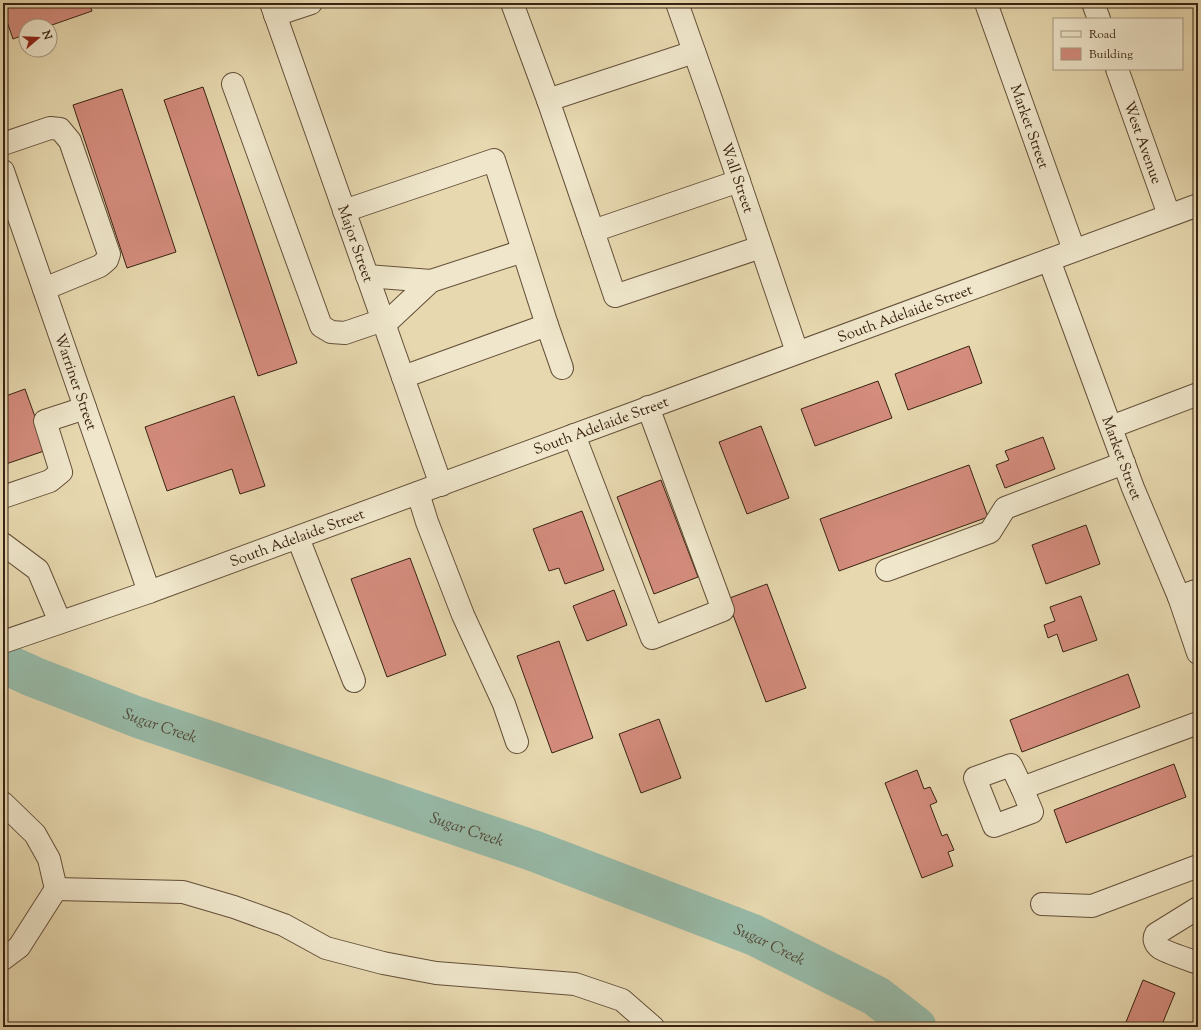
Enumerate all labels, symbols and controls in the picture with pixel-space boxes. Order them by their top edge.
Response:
north arrow [18,18,58,58]
legend [1053,18,1183,70]
text: Road [1089,26,1116,44]
text: N [37,27,56,42]
text: Building [1089,46,1133,64]
street label: Market Street [1004,82,1053,172]
street label: West Avenue [1117,99,1166,187]
street label: Wall Street [715,140,758,216]
street label: Major Street [331,202,378,285]
street label: South Adelaide Street [835,280,976,349]
street label: Warriner Street [48,331,101,434]
street label: South Adelaide Street [531,392,672,461]
street label: Market Street [1095,414,1146,504]
street label: South Adelaide Street [227,504,368,573]
water label: Sugar Creek [119,704,199,750]
water label: Sugar Creek [426,808,506,854]
water label: Sugar Creek [730,919,808,973]

